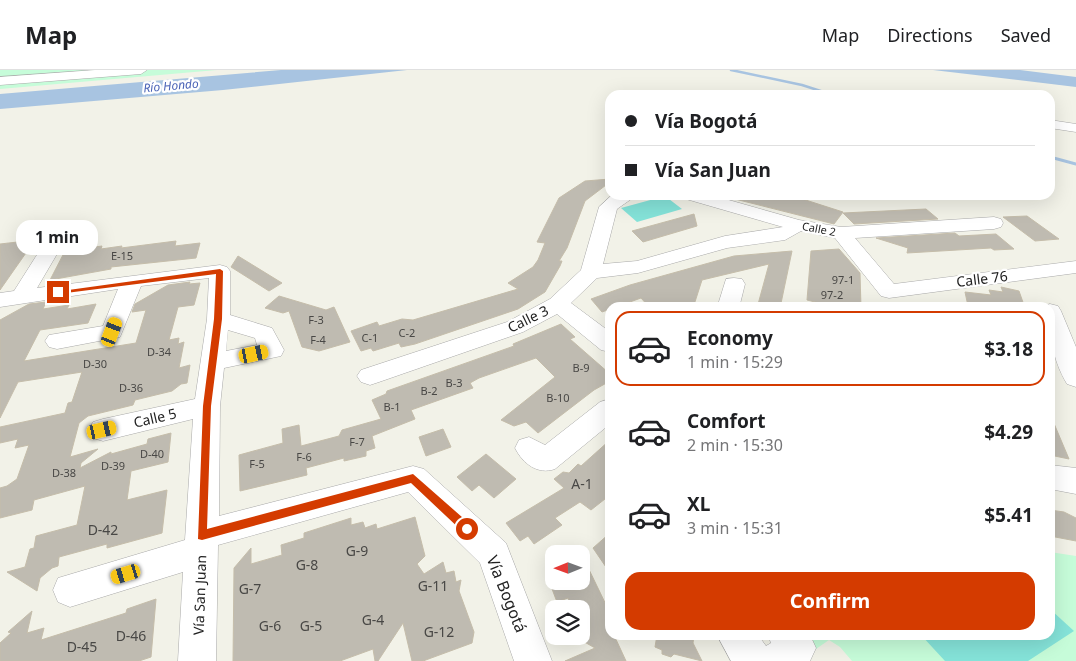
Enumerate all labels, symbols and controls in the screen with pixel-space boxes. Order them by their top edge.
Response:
text: Map [25,18,77,51]
text: Map [822,23,859,47]
text: Directions [887,23,973,47]
text: Saved [1001,23,1051,47]
water label: Río Hondo [143,75,200,96]
text: Vía Bogotá [655,108,757,134]
text: Vía San Juan [655,157,771,183]
street label: Calle 2 [801,218,837,239]
callout: 1 min [17,220,99,254]
text: 1 min [35,226,79,248]
house number: E-15 [111,248,133,263]
street label: Calle 76 [955,266,1009,291]
house number: 97-1 [832,272,854,287]
route end [47,281,69,303]
house number: 97-2 [821,287,843,302]
street label: Calle 3 [504,300,551,337]
house number: F-3 [308,312,324,327]
car [99,315,124,349]
house number: C-2 [399,325,415,340]
text: Economy [687,325,773,351]
icon: car [627,326,672,371]
house number: C-1 [362,330,378,345]
house number: F-4 [310,332,326,347]
text: $3.18 [984,336,1033,362]
house number: D-34 [147,344,172,359]
car [237,344,270,364]
text: 1 min · 15:29 [687,351,783,373]
house number: D-30 [83,356,107,371]
house number: B-9 [573,360,589,375]
house number: B-3 [446,375,462,390]
house number: D-36 [119,380,143,395]
house number: B-2 [421,383,437,398]
house number: B-10 [546,390,570,405]
house number: B-1 [384,399,400,414]
street label: Calle 5 [132,403,178,432]
text: Comfort [687,408,766,434]
icon: car [627,409,672,454]
car [85,419,118,441]
text: $4.29 [984,419,1033,445]
house number: F-7 [349,434,365,449]
text: 2 min · 15:30 [687,434,783,456]
house number: D-40 [140,446,164,461]
house number: F-6 [296,449,312,464]
house number: F-5 [249,456,265,471]
house number: D-39 [101,458,125,473]
house number: D-38 [52,465,76,480]
house number: A-1 [571,474,593,493]
text: XL [687,491,710,517]
icon: car [627,492,672,537]
text: $5.41 [984,502,1033,528]
text: 3 min · 15:31 [687,517,783,539]
route start [456,518,478,540]
house number: D-42 [88,520,118,539]
house number: G-9 [346,541,368,560]
north arrow [545,545,590,590]
map controls [545,545,590,645]
street label: Vía Bogotá [482,552,532,636]
street label: Vía San Juan [189,555,210,635]
house number: G-8 [296,555,318,574]
car [109,562,142,586]
button: Confirm [625,572,1035,630]
house number: G-11 [418,576,448,595]
house number: G-7 [239,579,261,598]
button: layers [545,600,590,645]
house number: G-4 [362,610,384,629]
house number: G-6 [259,616,281,635]
house number: G-5 [300,616,322,635]
house number: G-12 [424,622,454,641]
house number: D-46 [116,626,146,645]
house number: D-45 [67,637,97,656]

